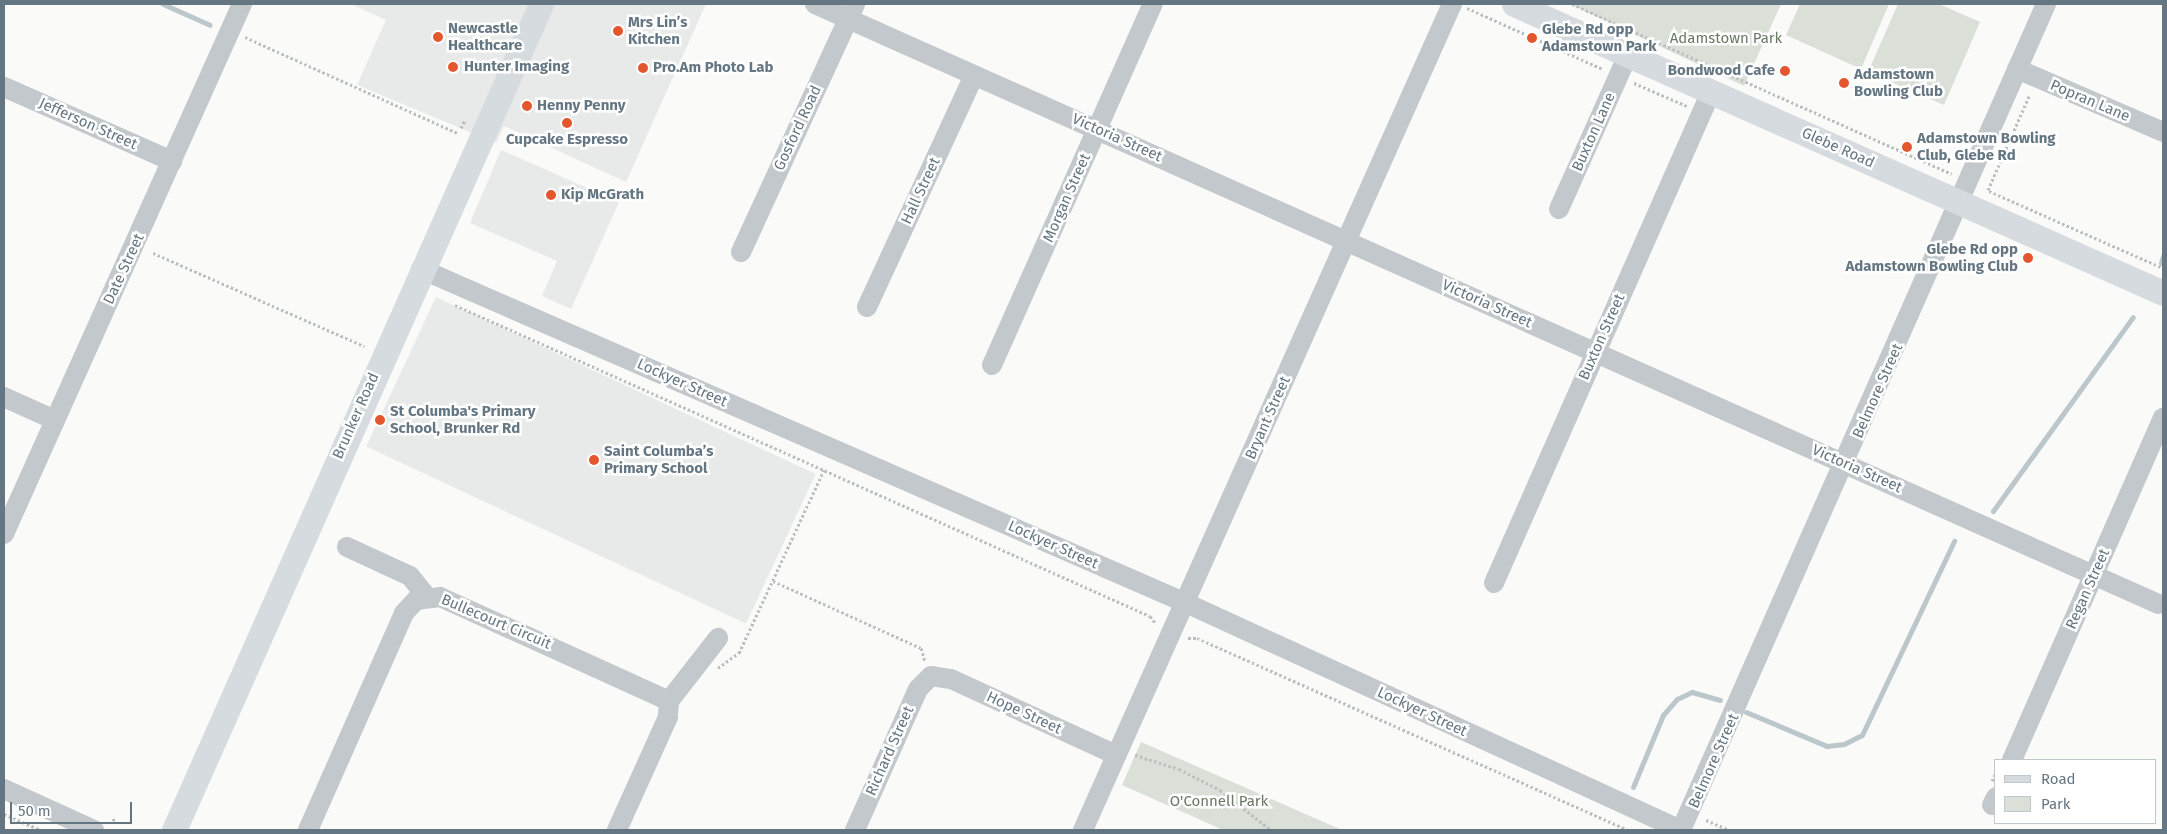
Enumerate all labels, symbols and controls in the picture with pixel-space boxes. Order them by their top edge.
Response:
place label: Mrs Lin’s Kitchen [628,13,688,48]
place label: Newcastle Healthcare [448,19,522,54]
place label: Glebe Rd opp Adamstown Park [1542,20,1656,55]
marker: Mrs Lin’s Kitchen [612,25,624,37]
park label: Adamstown Park [1670,30,1782,48]
marker: Newcastle Healthcare [432,31,444,43]
marker: Glebe Rd opp Adamstown Park [1526,32,1538,44]
place label: Hunter Imaging [464,58,569,76]
place label: Pro.Am Photo Lab [653,59,773,77]
marker: Hunter Imaging [446,60,460,74]
marker: Pro.Am Photo Lab [637,62,649,74]
place label: Bondwood Cafe [1668,62,1775,80]
marker: Bondwood Cafe [1779,65,1791,77]
place label: Adamstown Bowling Club [1854,65,1943,100]
street label: Popran Lane [2048,76,2132,126]
marker: Adamstown Bowling Club [1838,77,1850,89]
street label: Gosford Road [770,83,826,173]
street label: Buxton Lane [1569,90,1619,174]
street label: Jefferson Street [36,94,140,154]
place label: Henny Penny [537,97,626,115]
marker: Henny Penny [521,100,533,112]
street label: Victoria Street [1069,110,1165,166]
marker: Cupcake Espresso [561,117,573,129]
street label: Glebe Road [1799,124,1877,172]
place label: Adamstown Bowling Club, Glebe Rd [1917,129,2056,164]
place label: Cupcake Espresso [506,131,628,149]
marker: Adamstown Bowling Club, Glebe Rd [1901,141,1913,153]
street label: Morgan Street [1039,151,1095,245]
street label: Hall Street [898,155,944,227]
place label: Kip McGrath [561,186,644,204]
marker: Kip McGrath [545,189,557,201]
street label: Date Street [100,231,148,307]
place label: Glebe Rd opp Adamstown Bowling Club [1845,240,2018,275]
marker: Glebe Rd opp Adamstown Bowling Club [2022,252,2034,264]
street label: Victoria Street [1439,276,1535,332]
street label: Buxton Street [1575,291,1629,383]
street label: Belmore Street [1849,341,1907,441]
street label: Lockyer Street [634,355,730,411]
street label: Brunker Road [329,370,383,462]
street label: Bryant Street [1242,374,1294,462]
place label: St Columba's Primary School, Brunker Rd [390,402,535,437]
marker: St Columba's Primary School, Brunker Rd [374,414,386,426]
street label: Victoria Street [1809,441,1905,497]
place label: Saint Columba’s Primary School [604,442,713,477]
marker: Saint Columba’s Primary School [588,454,600,466]
street label: Lockyer Street [1005,517,1101,573]
street label: Regan Street [2062,546,2114,632]
street label: Bullecourt Circuit [438,591,554,653]
street label: Lockyer Street [1374,683,1470,741]
street label: Hope Street [984,688,1064,738]
street label: Richard Street [862,703,918,799]
street label: Belmore Street [1685,711,1743,811]
legend [1994,759,2157,824]
text: Road [2041,770,2076,788]
scale bar [12,792,135,824]
park label: O'Connell Park [1170,793,1268,811]
text: Park [2041,795,2071,813]
text: 50 m [18,802,51,820]

